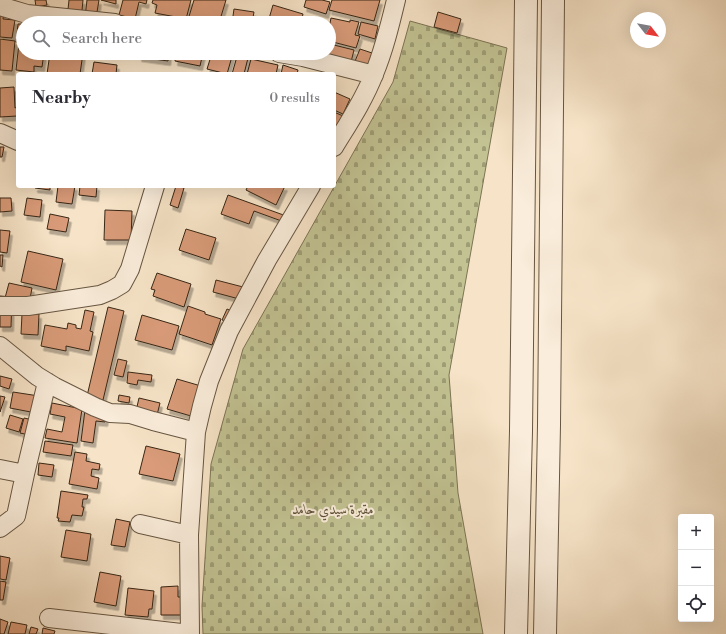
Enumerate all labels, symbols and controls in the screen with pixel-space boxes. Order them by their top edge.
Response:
north arrow [630,12,666,48]
search box [16,16,336,60]
icon: search [30,27,52,49]
text: Search here [62,29,142,48]
text: Nearby [32,87,91,109]
text: 0 results [269,90,320,106]
park label: مقبرة سيدي حامد [292,501,374,521]
map controls [678,514,714,622]
button: + [678,514,714,550]
button: − [678,550,714,586]
button: locate [678,586,714,622]

